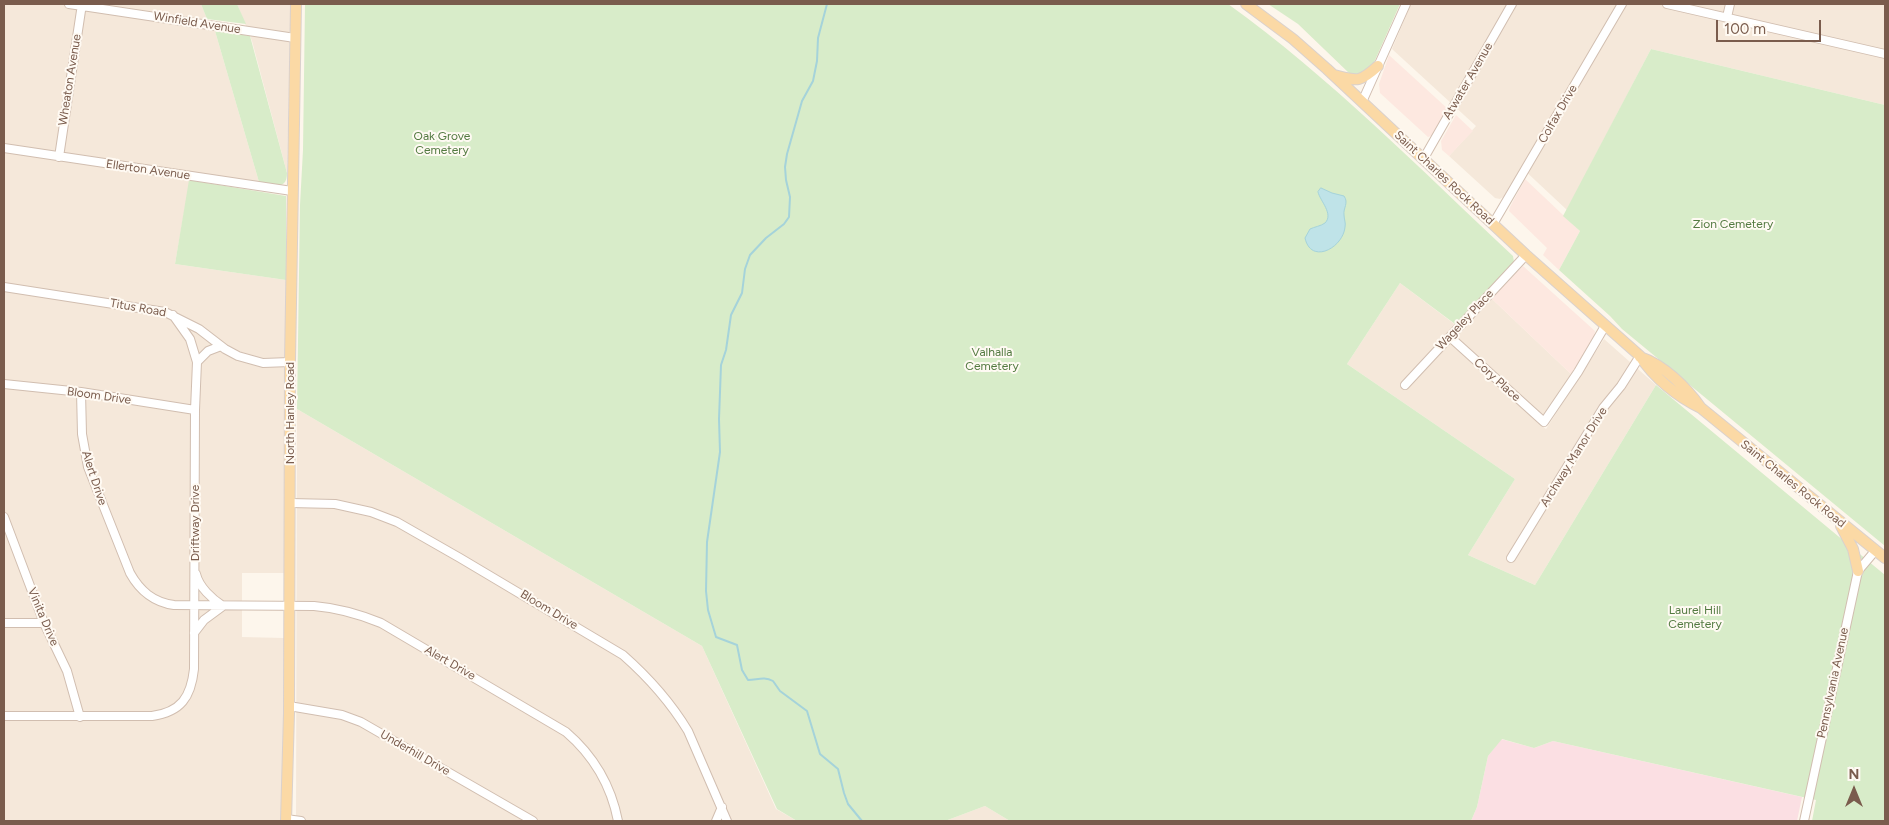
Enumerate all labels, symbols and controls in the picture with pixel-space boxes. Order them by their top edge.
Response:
street label: Winfield Avenue [152,9,242,37]
scale bar [1719,10,1824,42]
text: 100 m [1724,20,1766,38]
street label: Wheaton Avenue [56,33,84,127]
street label: Atwater Avenue [1440,40,1496,122]
street label: Colfax Drive [1535,82,1581,146]
street label: Saint Charles Rock Road [1391,128,1497,228]
park label: Oak Grove Cemetery [414,129,470,157]
street label: Ellerton Avenue [105,157,191,183]
park label: Zion Cemetery [1693,217,1773,231]
street label: Wageley Place [1433,287,1497,353]
street label: Titus Road [109,296,167,320]
park label: Valhalla Cemetery [965,345,1019,373]
street label: Cory Place [1471,355,1523,405]
street label: North Hanley Road [283,362,297,464]
street label: Bloom Drive [66,384,132,408]
street label: Archway Manor Drive [1538,405,1610,509]
street label: Saint Charles Rock Road [1738,437,1848,531]
street label: Alert Drive [78,449,110,507]
street label: Driftway Drive [188,485,202,561]
street label: Vinita Drive [24,586,62,648]
street label: Bloom Drive [518,587,580,633]
park label: Laurel Hill Cemetery [1668,603,1722,631]
street label: Pennsylvania Avenue [1814,626,1852,740]
street label: Alert Drive [422,643,478,683]
street label: Underhill Drive [377,727,453,779]
north arrow [1829,765,1879,815]
text: N [1849,766,1859,783]

